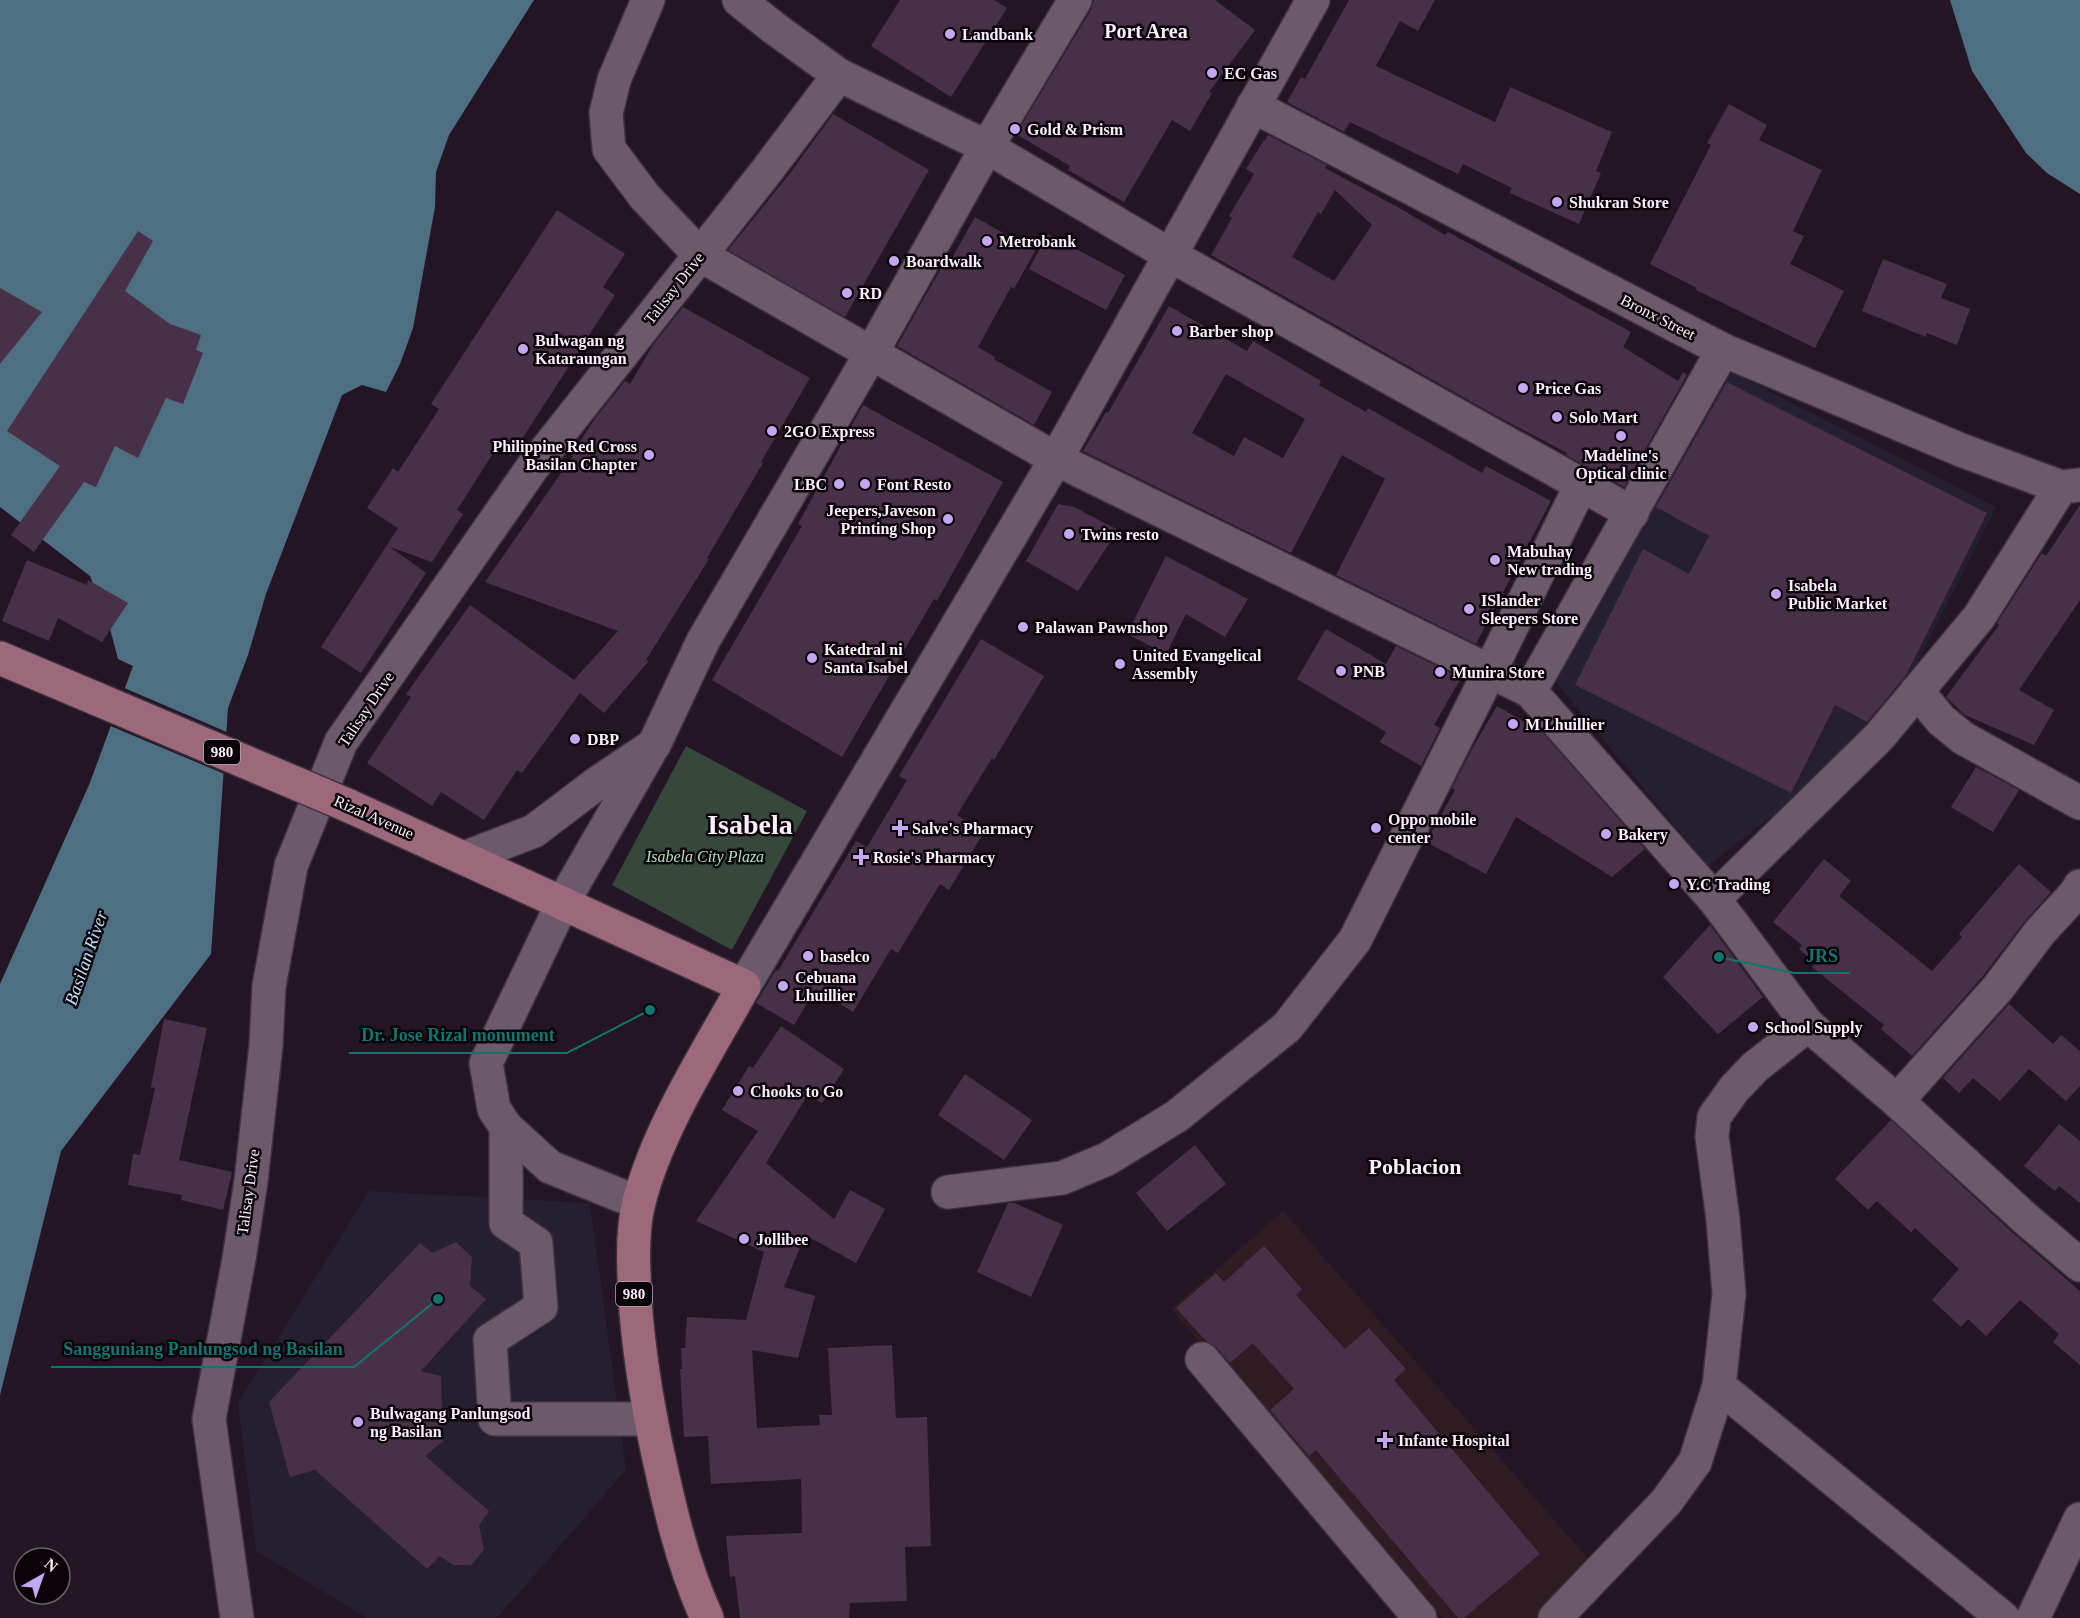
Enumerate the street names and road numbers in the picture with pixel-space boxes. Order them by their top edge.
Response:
street label: Talisay Drive [641,249,708,328]
street label: Bronx Street [1618,291,1699,343]
street label: Talisay Drive [335,668,398,750]
road number: 980 [204,740,240,764]
street label: Rizal Avenue [332,792,416,842]
street label: Talisay Drive [234,1148,263,1236]
road number: 980 [616,1282,652,1306]

